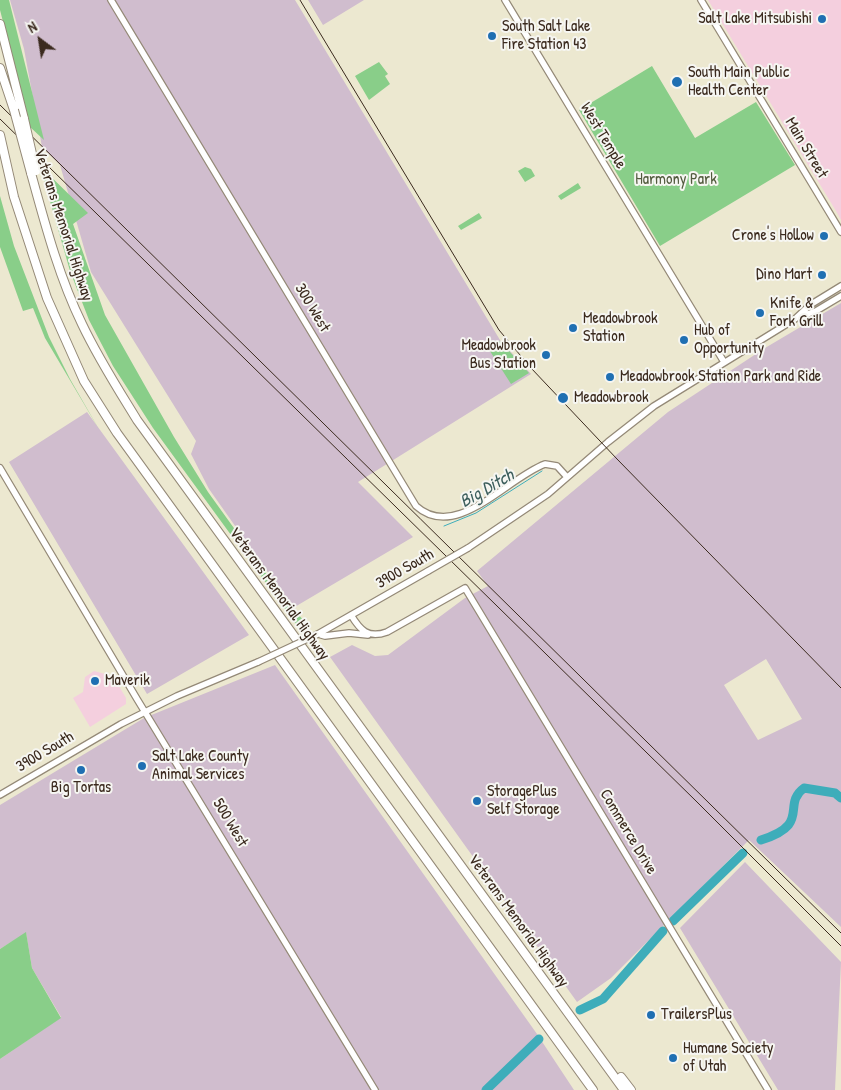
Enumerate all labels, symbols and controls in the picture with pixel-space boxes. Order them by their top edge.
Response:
place label: Salt Lake Mitsubishi [698,9,812,29]
marker: Salt Lake Mitsubishi [816,13,828,25]
north arrow [15,15,65,65]
text: N [24,17,40,37]
place label: South Salt Lake Fire Station 43 [502,17,590,55]
marker: South Salt Lake Fire Station 43 [486,30,498,42]
place label: South Main Public Health Center [688,63,789,101]
marker: South Main Public Health Center [670,75,684,89]
street label: West Temple [576,99,630,173]
street label: Main Street [780,114,832,182]
street label: Veterans Memorial Highway [29,146,97,304]
park label: Harmony Park [635,170,717,190]
place label: Crone's Hollow [732,226,814,246]
marker: Crone's Hollow [818,230,830,242]
place label: Dino Mart [756,265,812,285]
marker: Dino Mart [816,269,828,281]
street label: 300 West [290,280,334,336]
place label: Knife & Fork Grill [770,294,823,332]
marker: Knife & Fork Grill [754,307,766,319]
place label: Meadowbrook Station [583,309,658,347]
place label: Hub of Opportunity [694,321,764,359]
marker: Meadowbrook Station [567,322,579,334]
marker: Hub of Opportunity [678,334,690,346]
place label: Meadowbrook Bus Station [461,336,536,374]
marker: Meadowbrook Bus Station [540,349,552,361]
place label: Meadowbrook Station Park and Ride [620,367,821,387]
marker: Meadowbrook Station Park and Ride [604,371,616,383]
place label: Meadowbrook [574,388,649,408]
marker: Meadowbrook [556,391,570,405]
water label: Big Ditch [456,465,518,513]
street label: Veterans Memorial Highway [224,524,334,664]
street label: 3900 South [373,545,437,593]
place label: Maverik [105,671,150,691]
marker: Maverik [89,675,101,687]
street label: 3900 South [13,727,77,777]
place label: Salt Lake County Animal Services [152,747,249,785]
marker: Salt Lake County Animal Services [136,760,148,772]
marker: Big Tortas [75,764,87,776]
place label: Big Tortas [51,778,111,798]
place label: StoragePlus Self Storage [487,782,560,820]
street label: Commerce Drive [595,786,661,878]
street label: 500 West [208,795,252,851]
marker: StoragePlus Self Storage [471,795,483,807]
street label: Veterans Memorial Highway [463,851,573,991]
place label: TrailersPlus [661,1005,732,1025]
marker: TrailersPlus [645,1009,657,1021]
place label: Humane Society of Utah [683,1039,774,1077]
marker: Humane Society of Utah [667,1052,679,1064]

